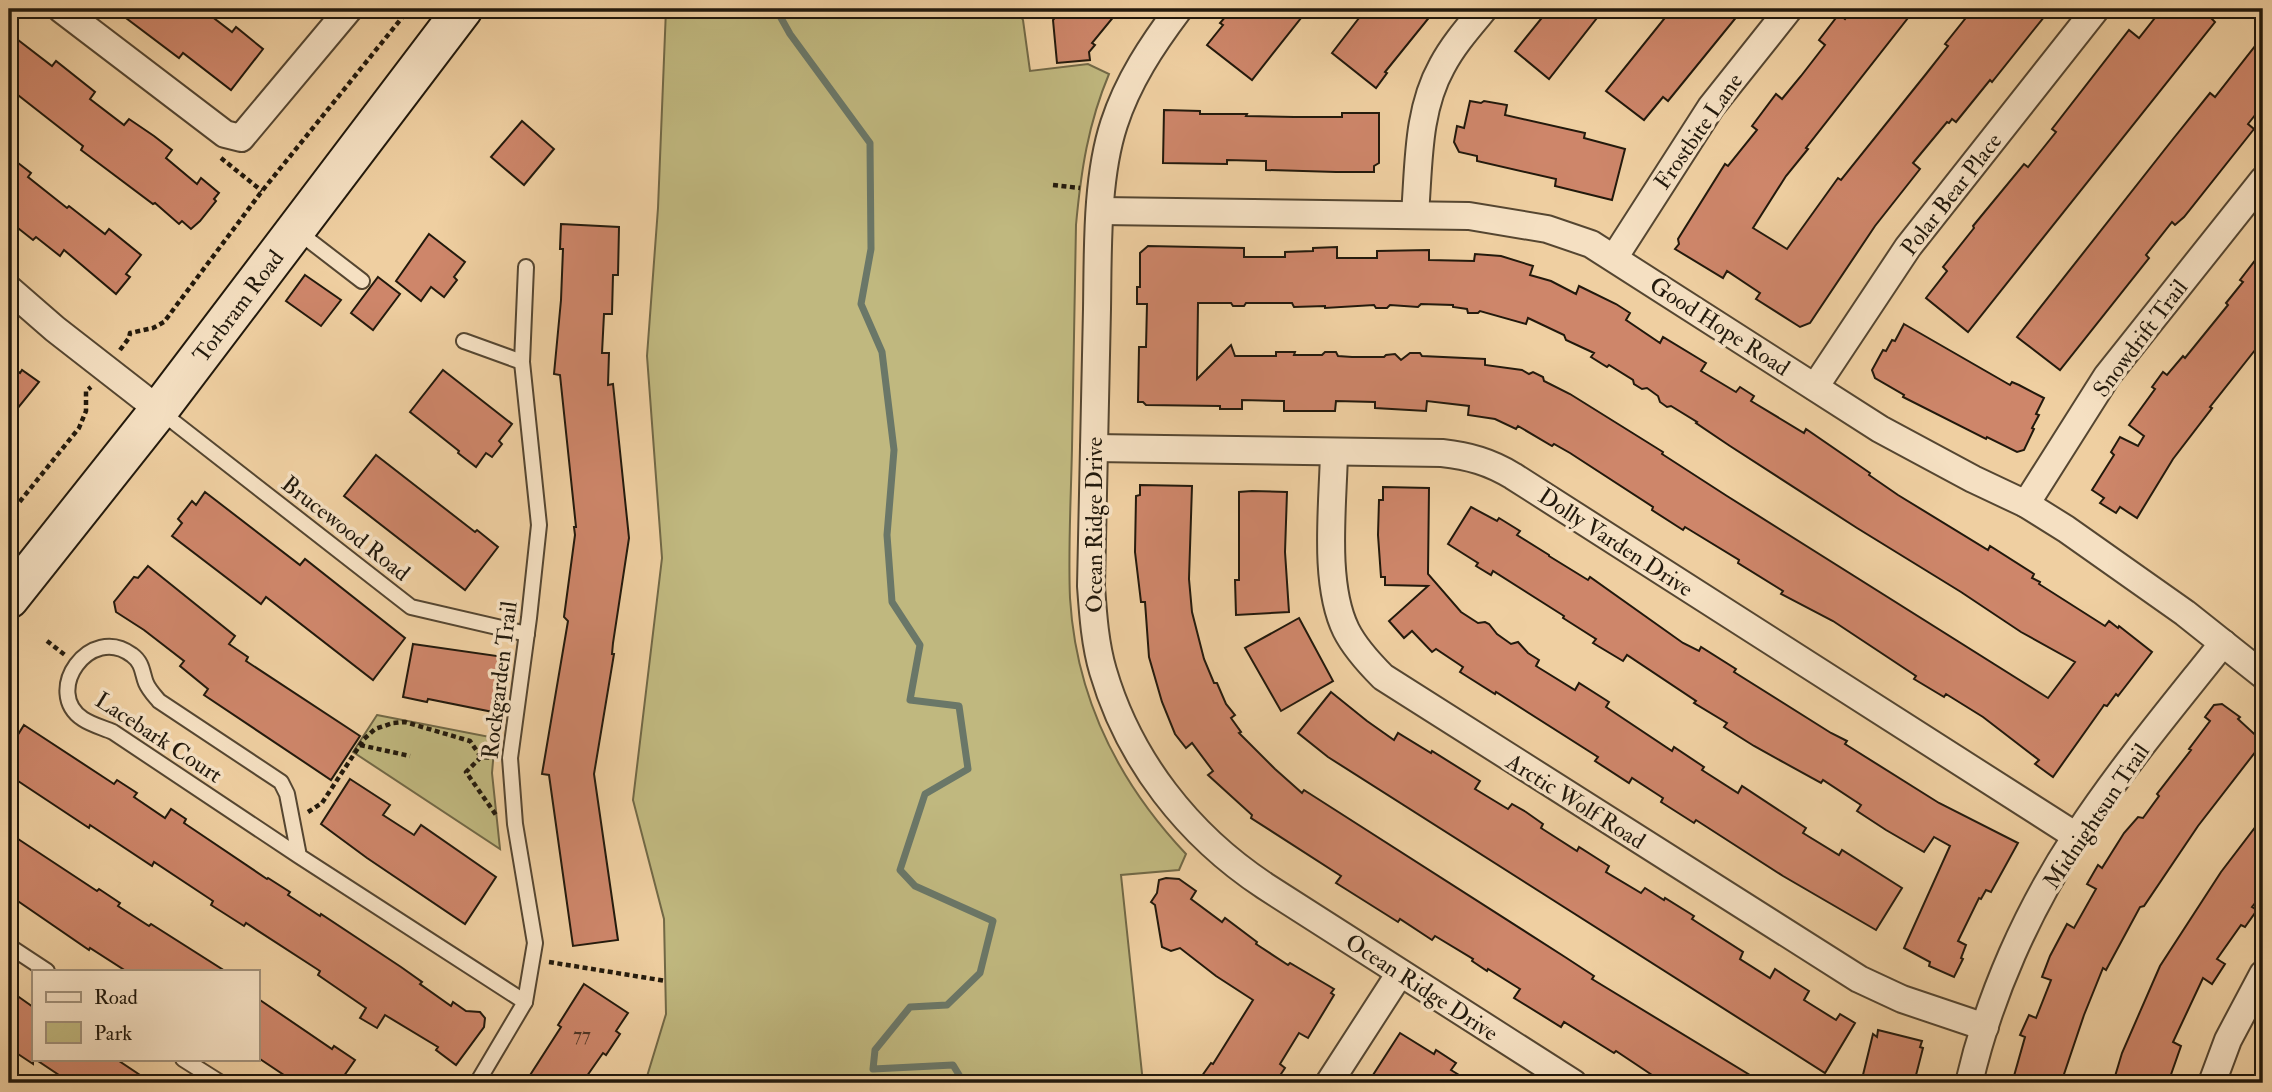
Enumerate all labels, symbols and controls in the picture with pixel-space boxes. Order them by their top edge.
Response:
street label: Frostbite Lane [1648,67,1749,195]
street label: Polar Bear Place [1894,127,2009,261]
street label: Torbram Road [187,244,290,368]
street label: Good Hope Road [1644,270,1795,383]
street label: Snowdrift Trail [2087,274,2194,403]
street label: Ocean Ridge Drive [1080,437,1109,613]
street label: Brucewood Road [276,469,416,587]
street label: Dolly Varden Drive [1533,482,1699,603]
street label: Rockgarden Trail [475,599,524,761]
street label: Lacebark Court [90,686,228,789]
street label: Midnightsun Trail [2037,738,2156,895]
street label: Arctic Wolf Road [1500,747,1651,856]
street label: Ocean Ridge Drive [1340,927,1504,1048]
legend [32,970,259,1060]
text: Road [94,984,139,1011]
text: Park [94,1020,132,1047]
house number: 77 [573,1023,591,1047]

